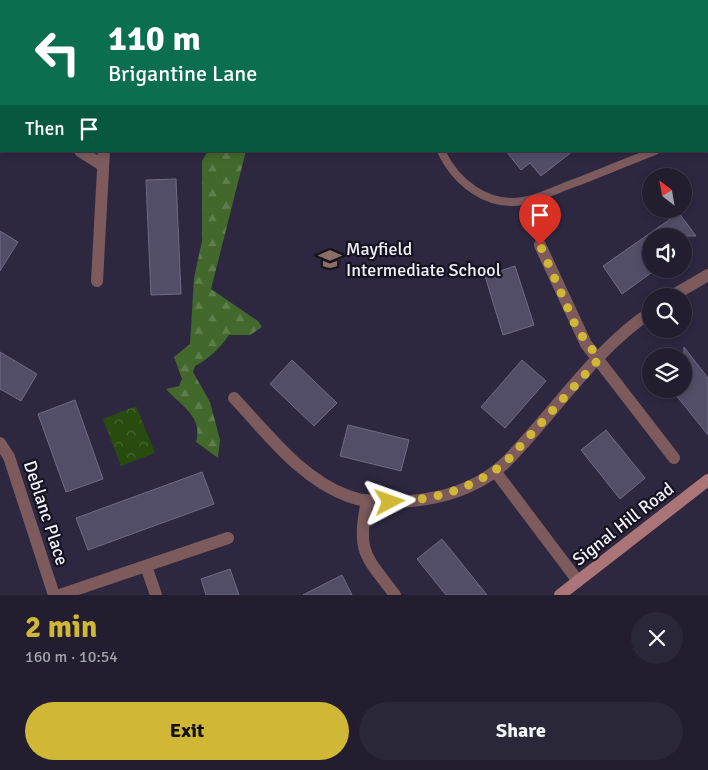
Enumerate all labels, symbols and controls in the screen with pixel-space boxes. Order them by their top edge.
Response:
text: 110 m [108,17,201,60]
icon: left [25,20,90,85]
text: Brigantine Lane [108,60,257,87]
icon: arrive [75,115,103,143]
text: Then [25,117,65,141]
north arrow [642,168,692,218]
map controls [642,168,692,398]
pin [519,194,561,245]
icon: arrive [526,201,554,229]
button: sound [642,228,692,278]
place label: Mayfield Intermediate School [346,238,501,281]
school or university icon: Mayfield Intermediate School [317,246,343,272]
button: search [642,288,692,338]
button: layers [642,348,692,398]
street label: Deblanc Place [19,458,73,568]
position arrow [363,475,415,527]
street label: Signal Hill Road [568,478,678,570]
text: 2 min [25,609,97,646]
button: close [631,612,683,664]
text: 160 m · 10:54 [25,647,118,667]
button: Exit [25,702,349,760]
button: Share [359,702,683,760]

